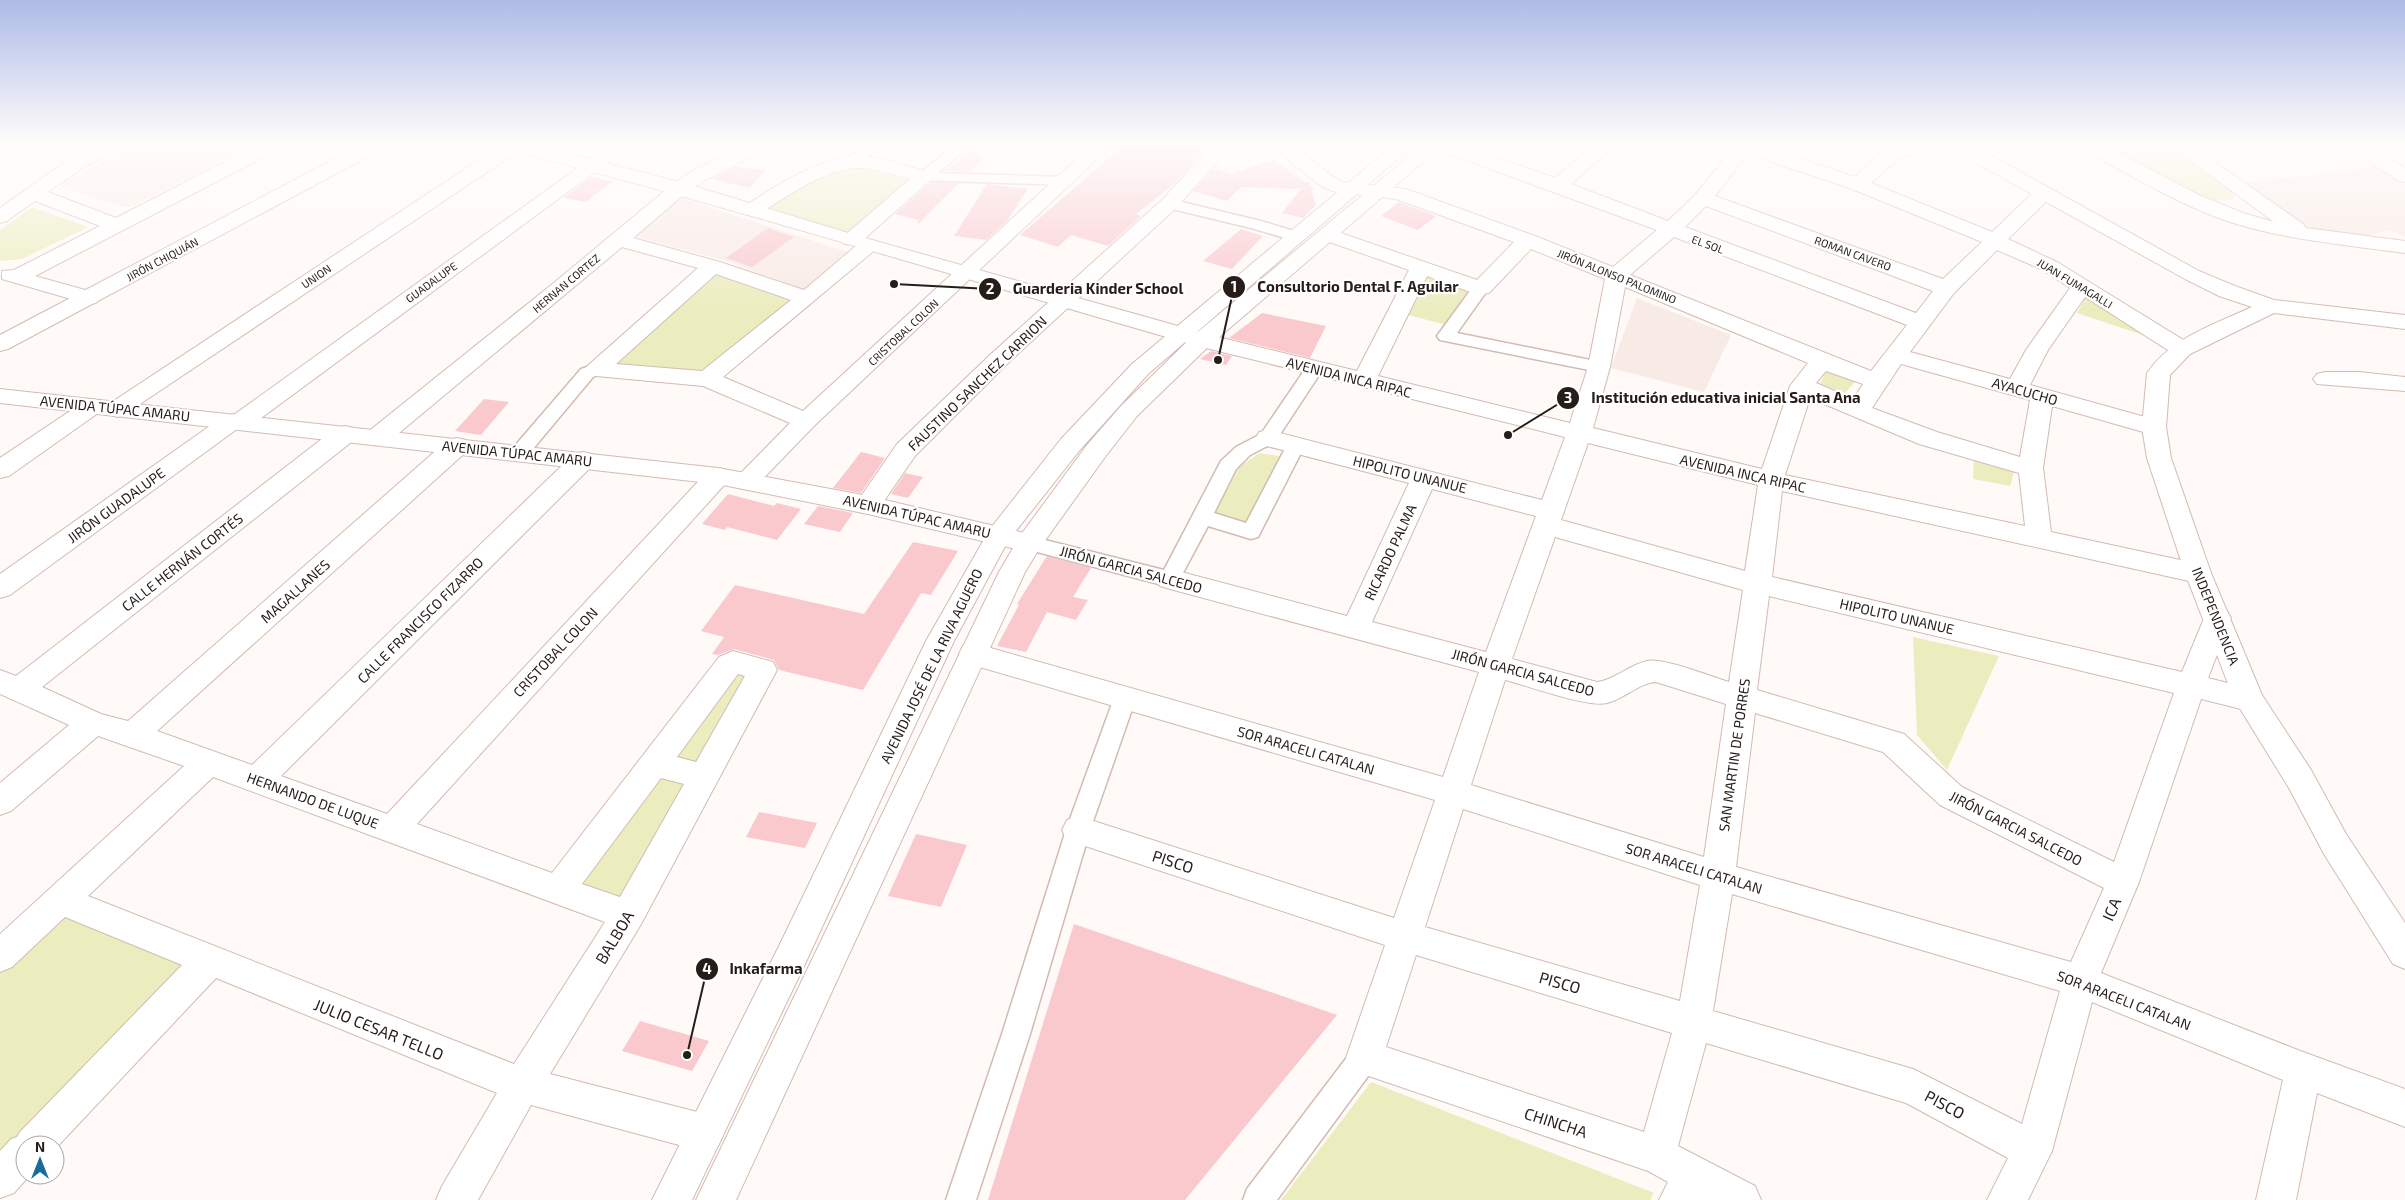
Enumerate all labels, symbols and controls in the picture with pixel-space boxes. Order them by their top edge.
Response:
street label: EL SOL [1690,232,1726,256]
street label: ROMAN CAVERO [1813,233,1893,273]
street label: JIRÓN CHIQUIÁN [124,235,201,284]
street label: JIRÓN ALONSO PALOMINO [1555,246,1679,306]
street label: HERNAN CORTEZ [530,251,602,315]
street label: JUAN FUMAGALLI [2035,255,2115,311]
street label: GUADALUPE [403,259,459,305]
street label: UNION [299,261,333,291]
callout: Consultorio Dental F. Aguilar [1222,272,1469,302]
callout: Guarderia Kinder School [977,274,1194,304]
text: 1 [1231,277,1237,295]
text: Consultorio Dental F. Aguilar [1257,277,1459,295]
text: 2 [986,279,995,297]
text: Guarderia Kinder School [1013,279,1183,297]
street label: CRISTOBAL COLON [865,296,941,368]
street label: FAUSTINO SANCHEZ CARRION [904,312,1050,454]
street label: AVENIDA INCA RIPAC [1285,353,1413,401]
street label: AYACUCHO [1990,373,2060,409]
callout: Institución educativa inicial Santa Ana [1556,383,1870,413]
text: 3 [1564,388,1572,406]
text: Institución educativa inicial Santa Ana [1591,388,1861,406]
street label: AVENIDA TÚPAC AMARU [39,392,191,424]
street label: AVENIDA TÚPAC AMARU [441,437,593,469]
street label: AVENIDA INCA RIPAC [1678,450,1808,496]
street label: HIPOLITO UNANUE [1351,452,1469,496]
street label: JIRÓN GUADALUPE [64,464,168,546]
street label: AVENIDA TÚPAC AMARU [842,491,992,541]
street label: RICARDO PALMA [1360,501,1420,603]
street label: CALLE HERNÁN CORTÉS [118,509,246,615]
street label: JIRÓN GARCIA SALCEDO [1058,542,1204,596]
street label: CALLE FRANCISCO FIZARRO [353,553,487,687]
street label: MAGALLANES [257,555,333,626]
street label: INDEPENDENCIA [2189,565,2243,668]
street label: AVENIDA JOSÉ DE LA RIVA AGUERO [876,566,986,766]
street label: HIPOLITO UNANUE [1838,595,1956,637]
street label: CRISTOBAL COLON [509,604,601,700]
street label: JIRÓN GARCIA SALCEDO [1450,645,1596,699]
street label: SAN MARTIN DE PORRES [1715,677,1753,833]
street label: SOR ARACELI CATALAN [1235,722,1377,778]
street label: HERNANDO DE LUQUE [245,768,381,832]
street label: JIRÓN GARCIA SALCEDO [1947,787,2085,869]
street label: SOR ARACELI CATALAN [1624,839,1764,897]
street label: PISCO [1150,845,1196,877]
street label: ICA [2098,894,2124,923]
street label: BALBOA [591,907,637,967]
callout: Inkafarma [695,954,813,984]
text: 4 [702,959,712,977]
text: Inkafarma [729,959,803,977]
street label: PISCO [1537,967,1583,997]
street label: SOR ARACELI CATALAN [2055,967,2193,1033]
street label: JULIO CESAR TELLO [311,994,447,1064]
street label: PISCO [1922,1086,1968,1122]
street label: CHINCHA [1522,1103,1590,1141]
north arrow [15,1135,65,1185]
text: N [35,1138,45,1155]

